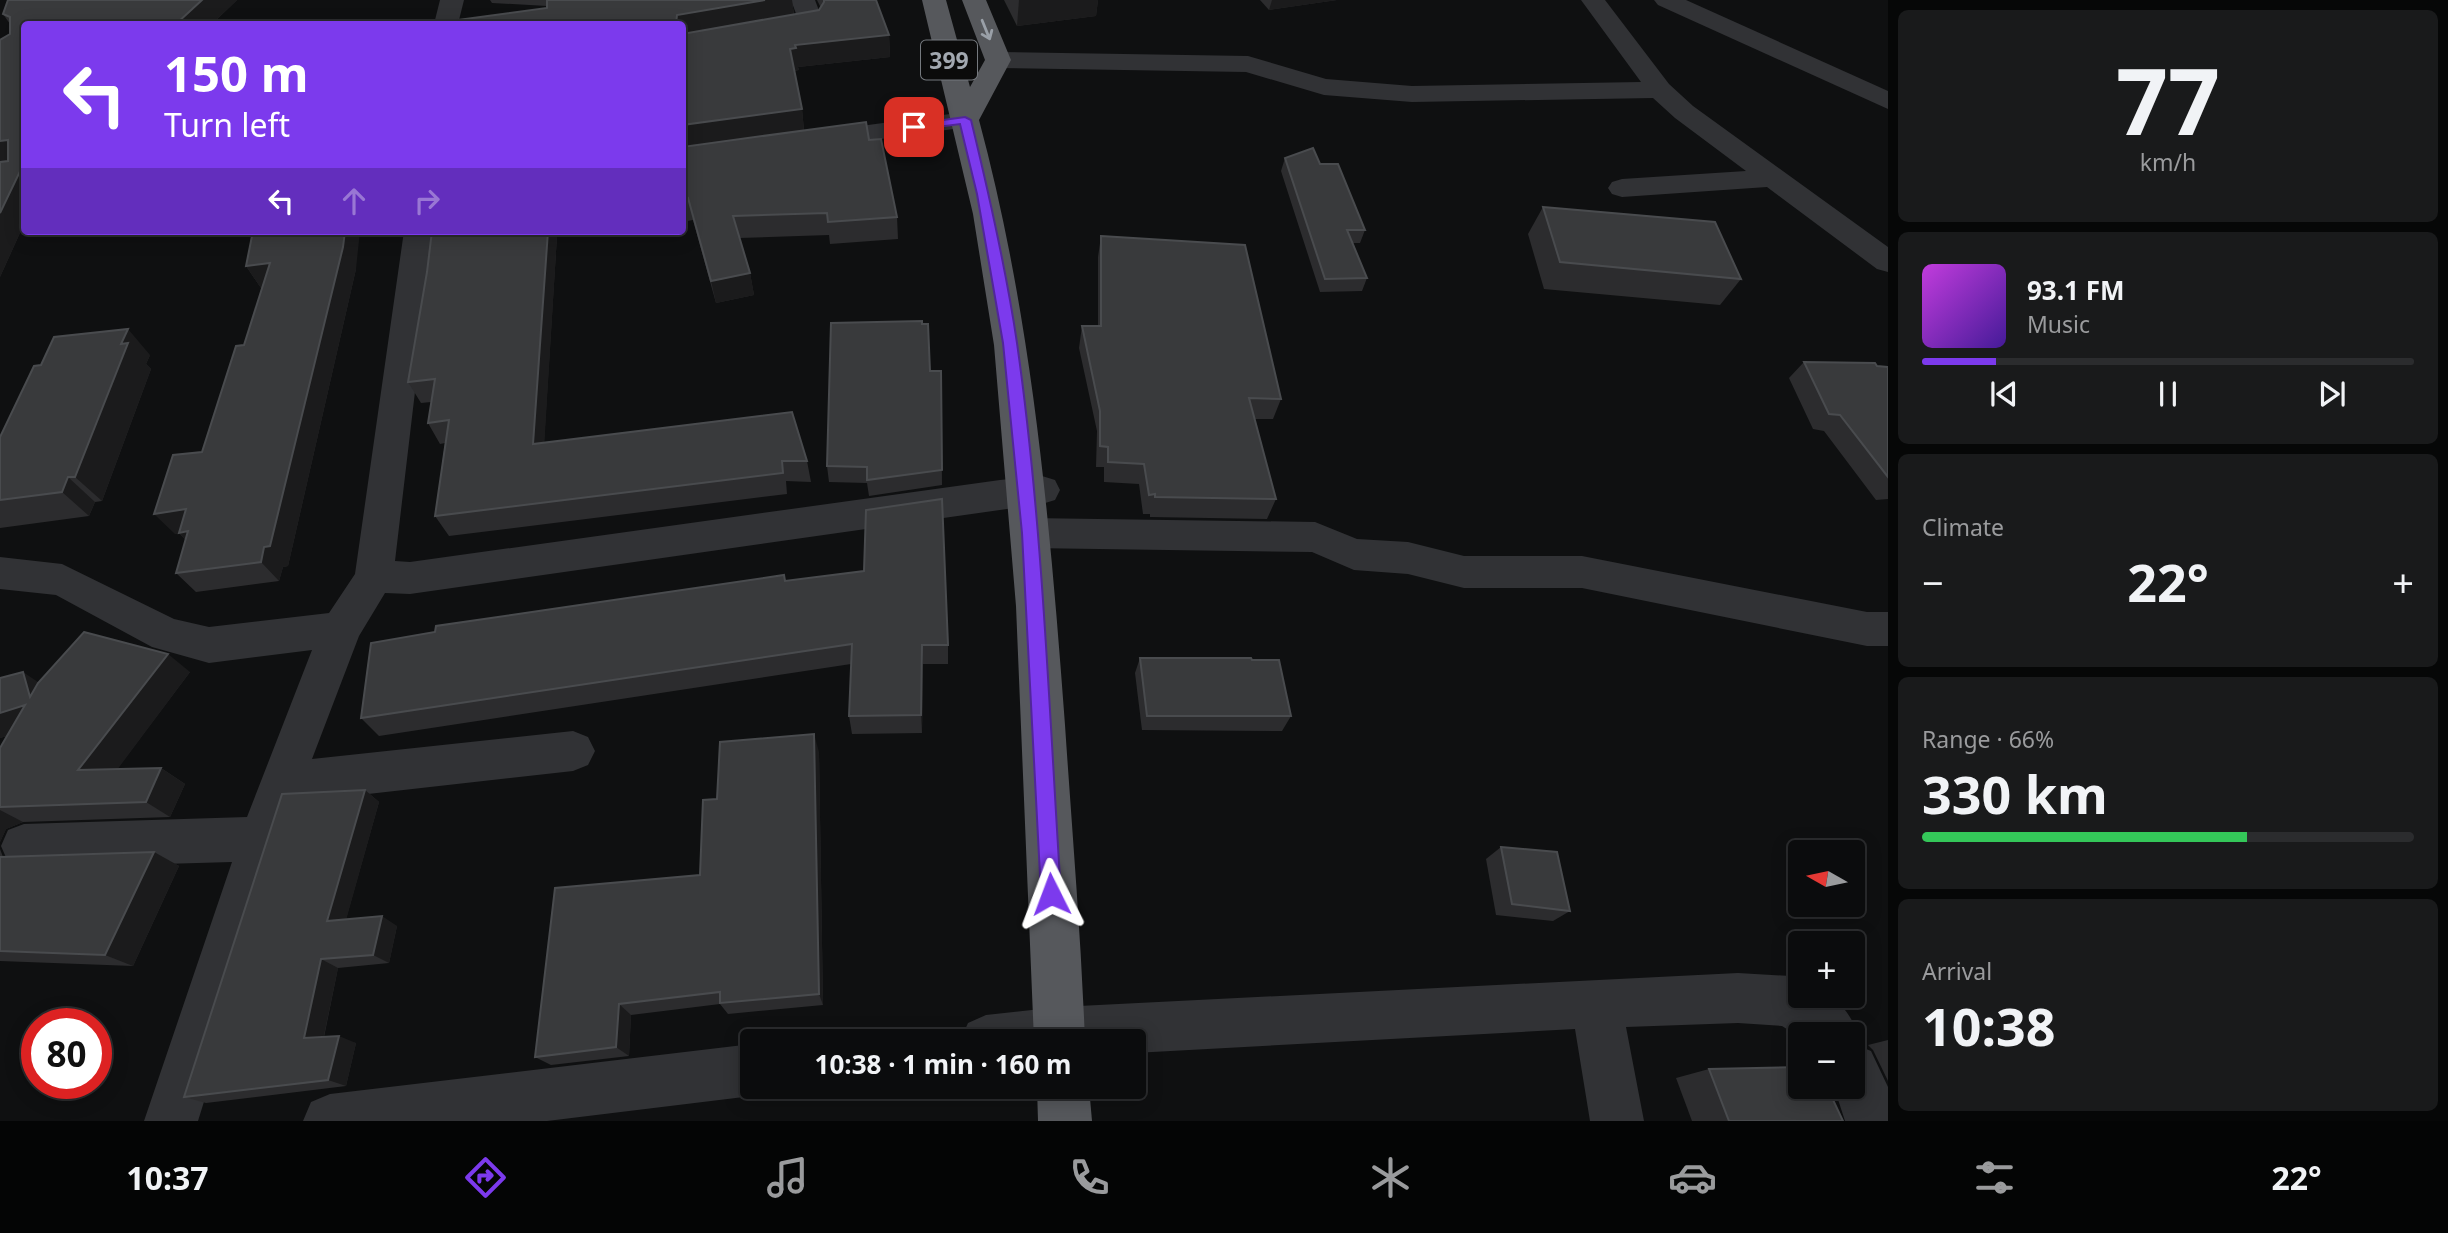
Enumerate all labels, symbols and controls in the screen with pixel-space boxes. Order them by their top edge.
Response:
one-way arrow [980,18,993,40]
text: 77 [2116,38,2220,162]
text: 150 m [164,40,309,106]
road number: 399 [921,40,977,80]
icon: left [49,49,140,140]
pin [884,97,944,157]
text: Turn left [164,103,290,146]
icon: arrive [895,108,933,146]
text: km/h [2140,146,2196,178]
icon: left [262,182,300,220]
icon: ahead [335,182,373,220]
icon: right [408,182,446,220]
text: 93.1 FM [2027,272,2124,308]
text: Music [2027,308,2090,340]
icon: previous [1985,375,2023,413]
icon: pause [2149,375,2187,413]
icon: next [2313,375,2351,413]
text: Climate [1922,511,2004,543]
text: 22° [2127,546,2209,617]
text: − [1922,556,1944,608]
text: + [2392,556,2414,608]
text: Range · 66% [1922,723,2054,755]
text: 330 km [1922,758,2108,829]
north arrow [1788,840,1866,917]
map controls [1788,840,1865,1099]
position arrow [1014,857,1088,931]
button: + [1788,931,1865,1008]
text: Arrival [1922,955,1992,987]
text: 10:38 [1922,990,2056,1061]
speed limit sign: 80 [21,1008,112,1099]
button: − [1788,1022,1865,1099]
text: 10:38 · 1 min · 160 m [815,1046,1071,1082]
icon: directions [461,1153,510,1202]
icon: music [763,1153,812,1202]
icon: phone [1065,1153,1114,1202]
icon: climate [1366,1153,1415,1202]
icon: car [1668,1153,1717,1202]
icon: filters [1970,1153,2019,1202]
text: 10:37 [126,1156,209,1199]
text: 22° [2271,1156,2322,1199]

